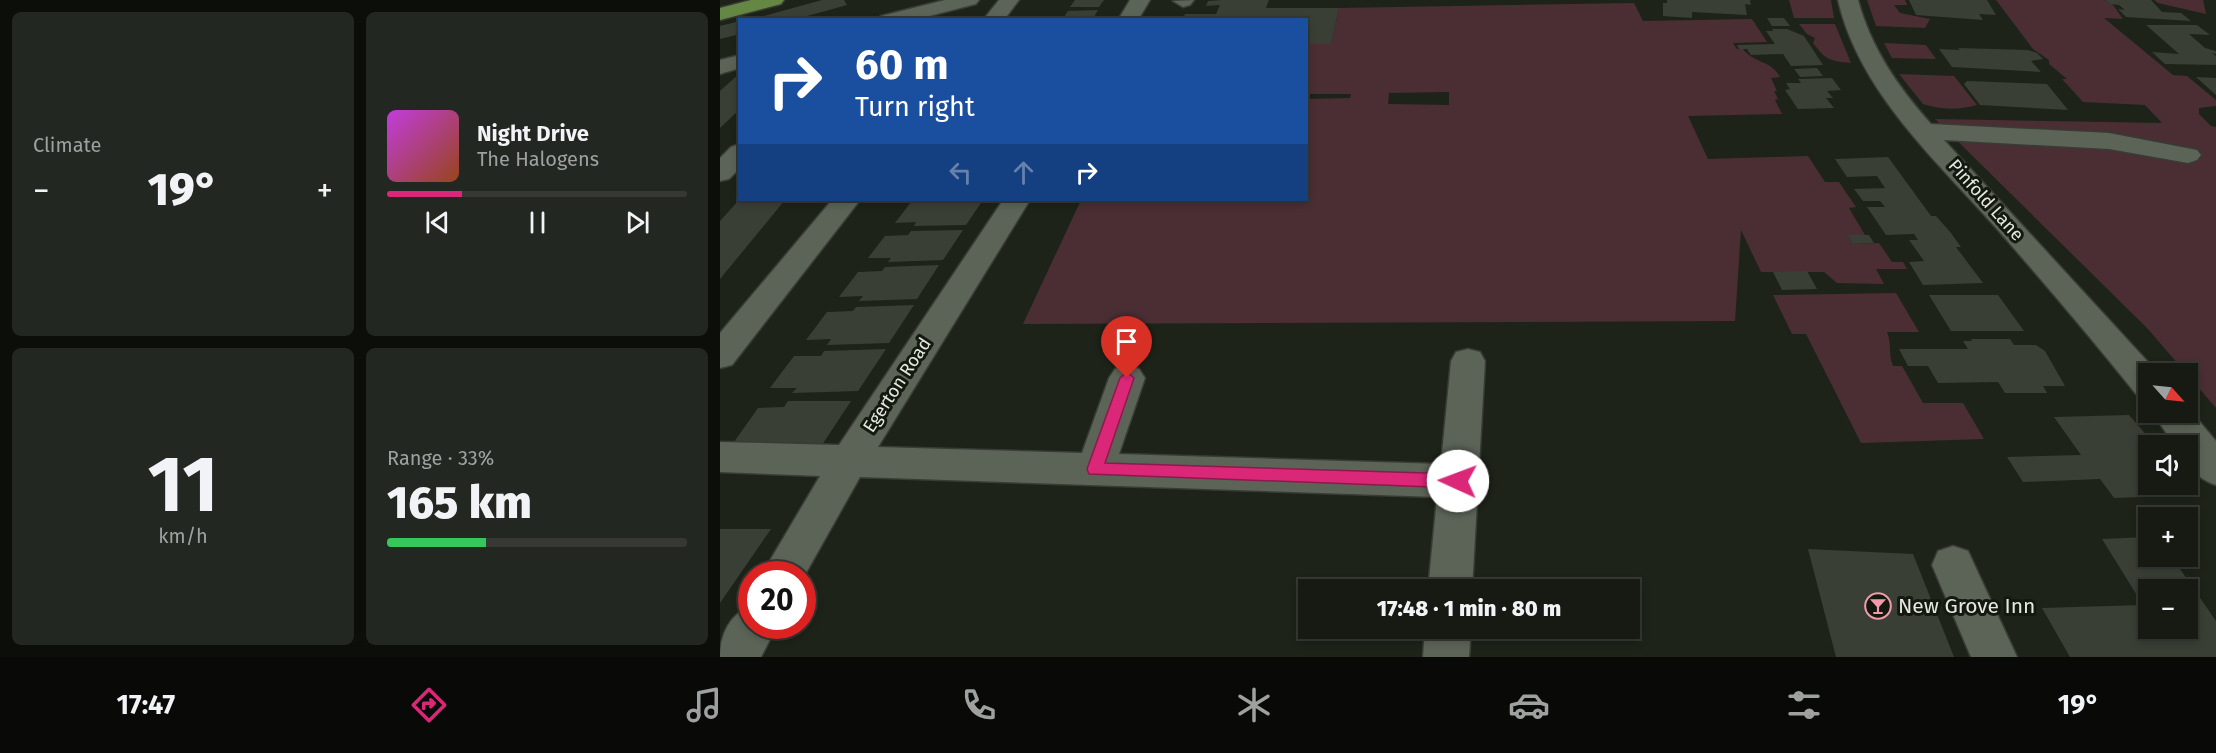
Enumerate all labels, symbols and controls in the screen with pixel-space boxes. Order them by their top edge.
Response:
text: 60 m [855,40,949,90]
icon: right [756,42,834,120]
text: Turn right [855,91,975,123]
text: Night Drive [477,120,589,147]
text: Climate [33,133,101,157]
text: The Halogens [477,147,599,171]
street label: Pinfold Lane [1944,155,2028,245]
icon: left [944,156,977,189]
icon: ahead [1007,156,1040,189]
icon: right [1070,156,1103,189]
text: 19° [148,163,218,217]
text: − [33,171,50,211]
text: + [317,171,333,211]
icon: previous [421,206,454,239]
icon: pause [521,206,554,239]
icon: next [621,206,654,239]
pin [1101,316,1152,378]
icon: arrive [1110,325,1143,358]
street label: Egerton Road [858,333,936,437]
north arrow [2138,363,2198,423]
map controls [2138,363,2198,639]
button: sound [2138,435,2198,495]
text: 11 [148,438,218,532]
text: Range · 33% [387,446,494,470]
position arrow [1426,449,1490,513]
text: 165 km [387,476,532,530]
button: + [2138,507,2198,567]
text: km/h [158,524,208,548]
speed limit sign: 20 [738,561,816,639]
button: − [2138,579,2198,639]
bar icon: New Grove Inn [1863,591,1893,621]
place label: New Grove Inn [1898,593,2035,619]
text: 17:48 · 1 min · 80 m [1377,595,1561,622]
icon: directions [408,684,450,726]
icon: music [683,684,725,726]
icon: phone [958,684,1000,726]
icon: climate [1233,684,1275,726]
icon: car [1508,684,1550,726]
icon: filters [1783,684,1825,726]
text: 17:47 [116,689,175,721]
text: 19° [2058,689,2100,721]

